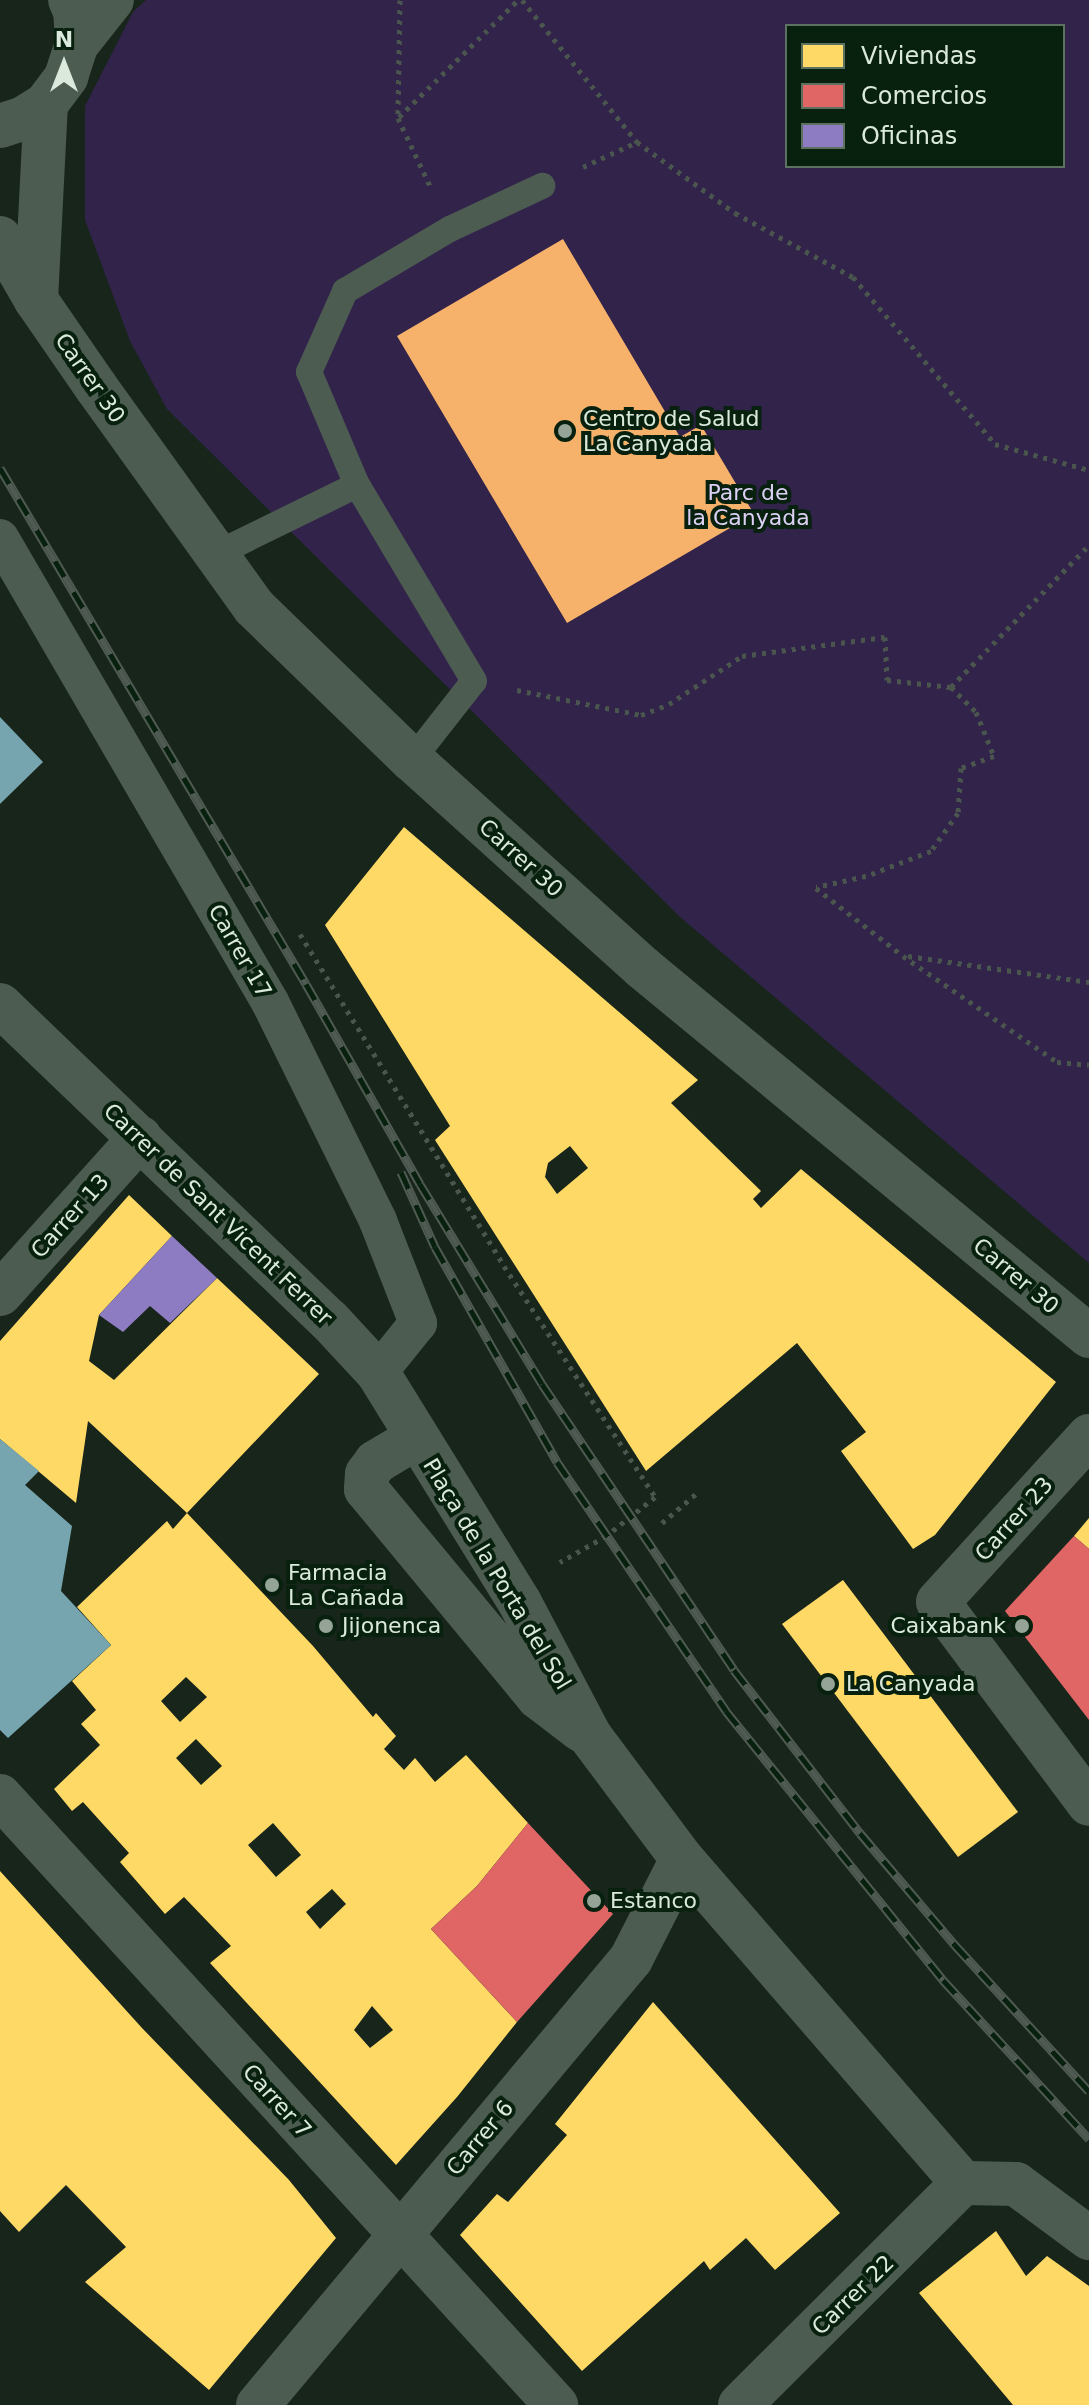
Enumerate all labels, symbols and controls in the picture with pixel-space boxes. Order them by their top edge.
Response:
north arrow [24,24,104,104]
legend [785,24,1065,168]
text: N [55,27,73,52]
text: Viviendas [861,42,977,70]
text: Comercios [861,82,987,110]
text: Oficinas [861,122,957,150]
street label: Carrer 30 [49,328,131,428]
place label: Centro de Salud La Canyada [583,405,759,456]
marker: Centro de Salud La Canyada [554,420,576,442]
park label: Parc de la Canyada [686,479,810,530]
street label: Carrer 30 [474,814,568,902]
street label: Carrer 17 [203,900,277,1002]
street label: Carrer de Sant Vicent Ferrer [98,1098,338,1330]
street label: Carrer 13 [26,1169,114,1263]
street label: Carrer 30 [968,1233,1064,1319]
street label: Plaça de la Porta del Sol [418,1454,576,1694]
street label: Carrer 23 [970,1472,1058,1566]
place label: Farmacia La Cañada [288,1559,404,1610]
marker: Farmacia La Cañada [263,1576,281,1594]
place label: Jijonenca [342,1613,441,1639]
place label: Caixabank [890,1613,1006,1639]
marker: Jijonenca [317,1617,335,1635]
marker: Caixabank [1013,1617,1031,1635]
place label: La Canyada [846,1671,975,1697]
marker: La Canyada [817,1673,839,1695]
place label: Estanco [610,1888,697,1914]
marker: Estanco [585,1892,603,1910]
street label: Carrer 7 [237,2059,317,2143]
street label: Carrer 6 [441,2095,519,2181]
street label: Carrer 22 [807,2250,899,2340]

